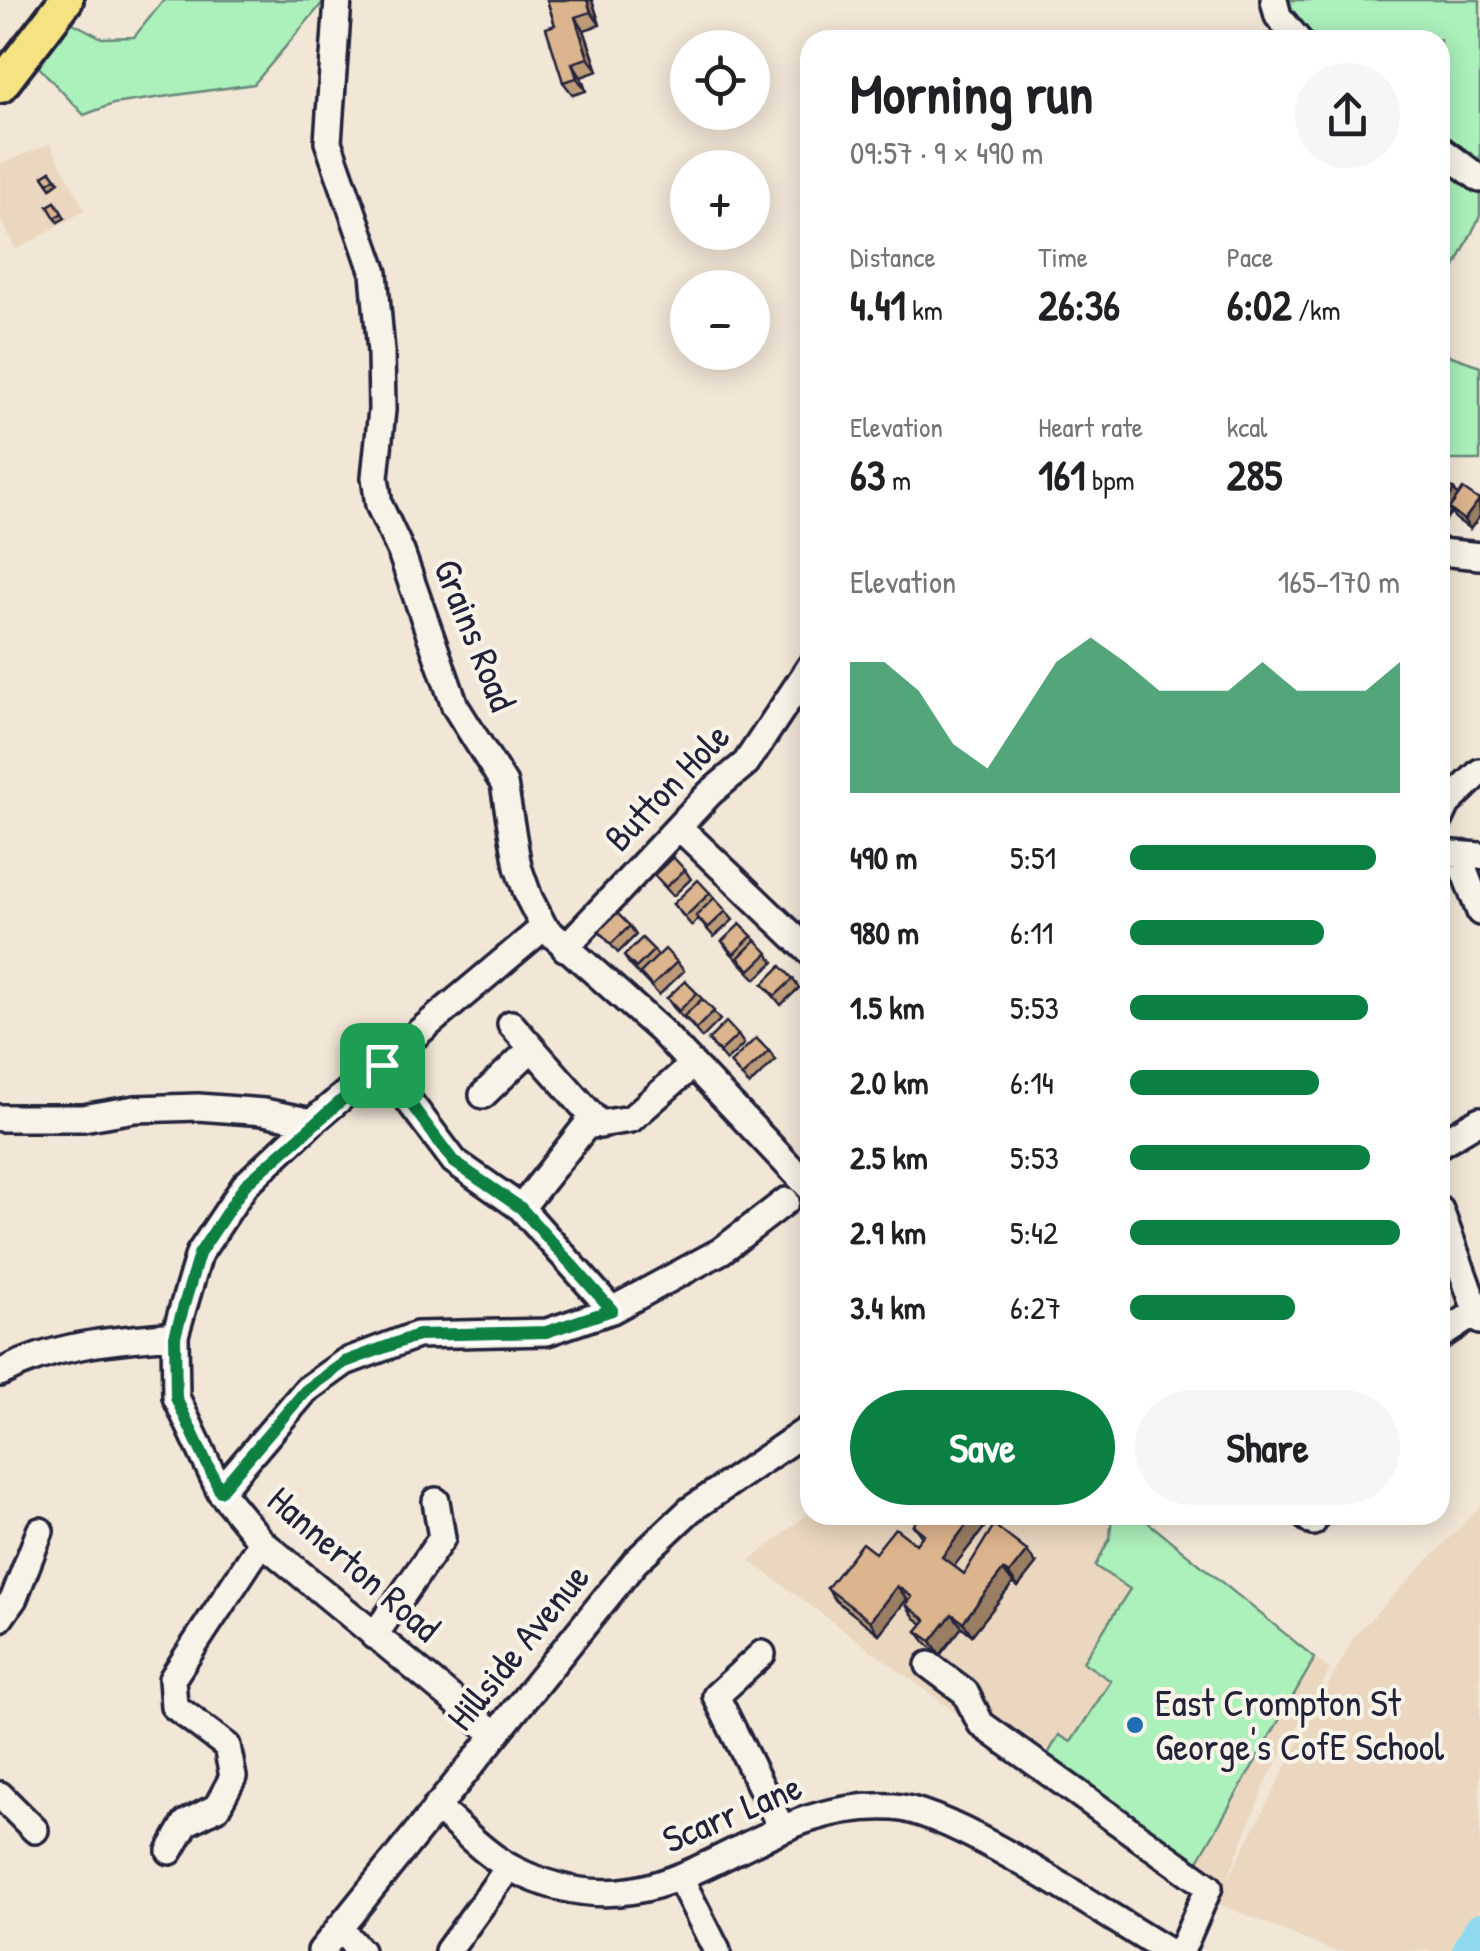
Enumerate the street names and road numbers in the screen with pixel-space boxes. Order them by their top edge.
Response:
street label: Grains Road [422,551,530,718]
street label: Button Hole [592,711,741,862]
street label: Hannerton Road [257,1474,452,1653]
street label: Hillside Avenue [434,1552,601,1741]
street label: Scarr Lane [654,1760,809,1865]

